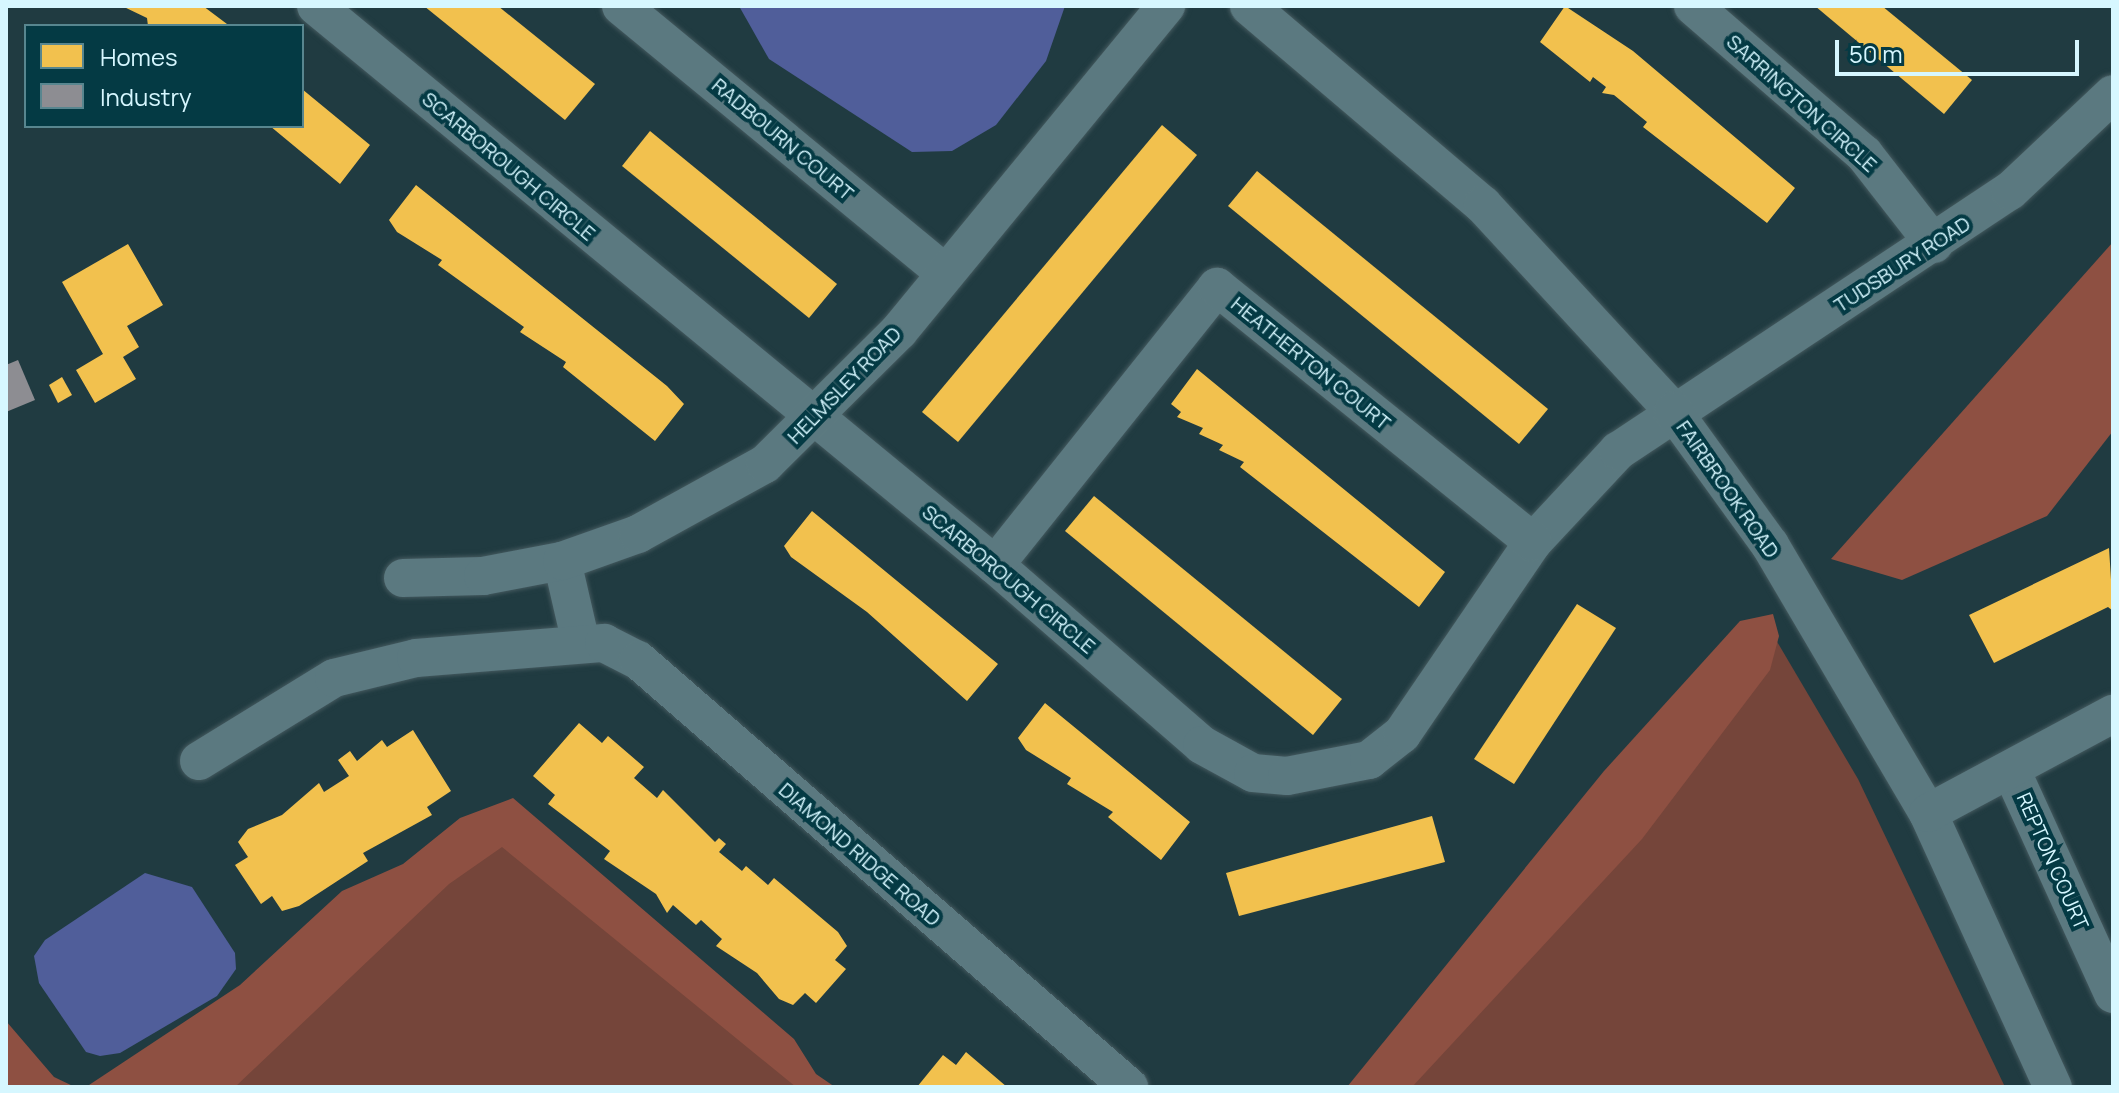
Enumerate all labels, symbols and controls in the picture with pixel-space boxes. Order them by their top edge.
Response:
legend [24,24,304,128]
scale bar [1839,24,2083,74]
street label: SARRINGTON CIRCLE [1722,29,1882,177]
text: 50 m [1849,37,1903,70]
text: Homes [100,40,178,73]
street label: RADBOURN COURT [707,73,859,205]
text: Industry [100,80,192,113]
street label: SCARBOROUGH CIRCLE [418,87,600,245]
street label: TUDSBURY ROAD [1829,211,1975,317]
street label: HEATHERTON COURT [1227,291,1395,435]
street label: HELMSLEY ROAD [782,321,906,449]
street label: FAIRBROOK ROAD [1672,416,1784,562]
street label: SCARBOROUGH CIRCLE [918,500,1100,658]
street label: DIAMOND RIDGE ROAD [774,777,946,931]
street label: REPTON COURT [2012,789,2094,933]

